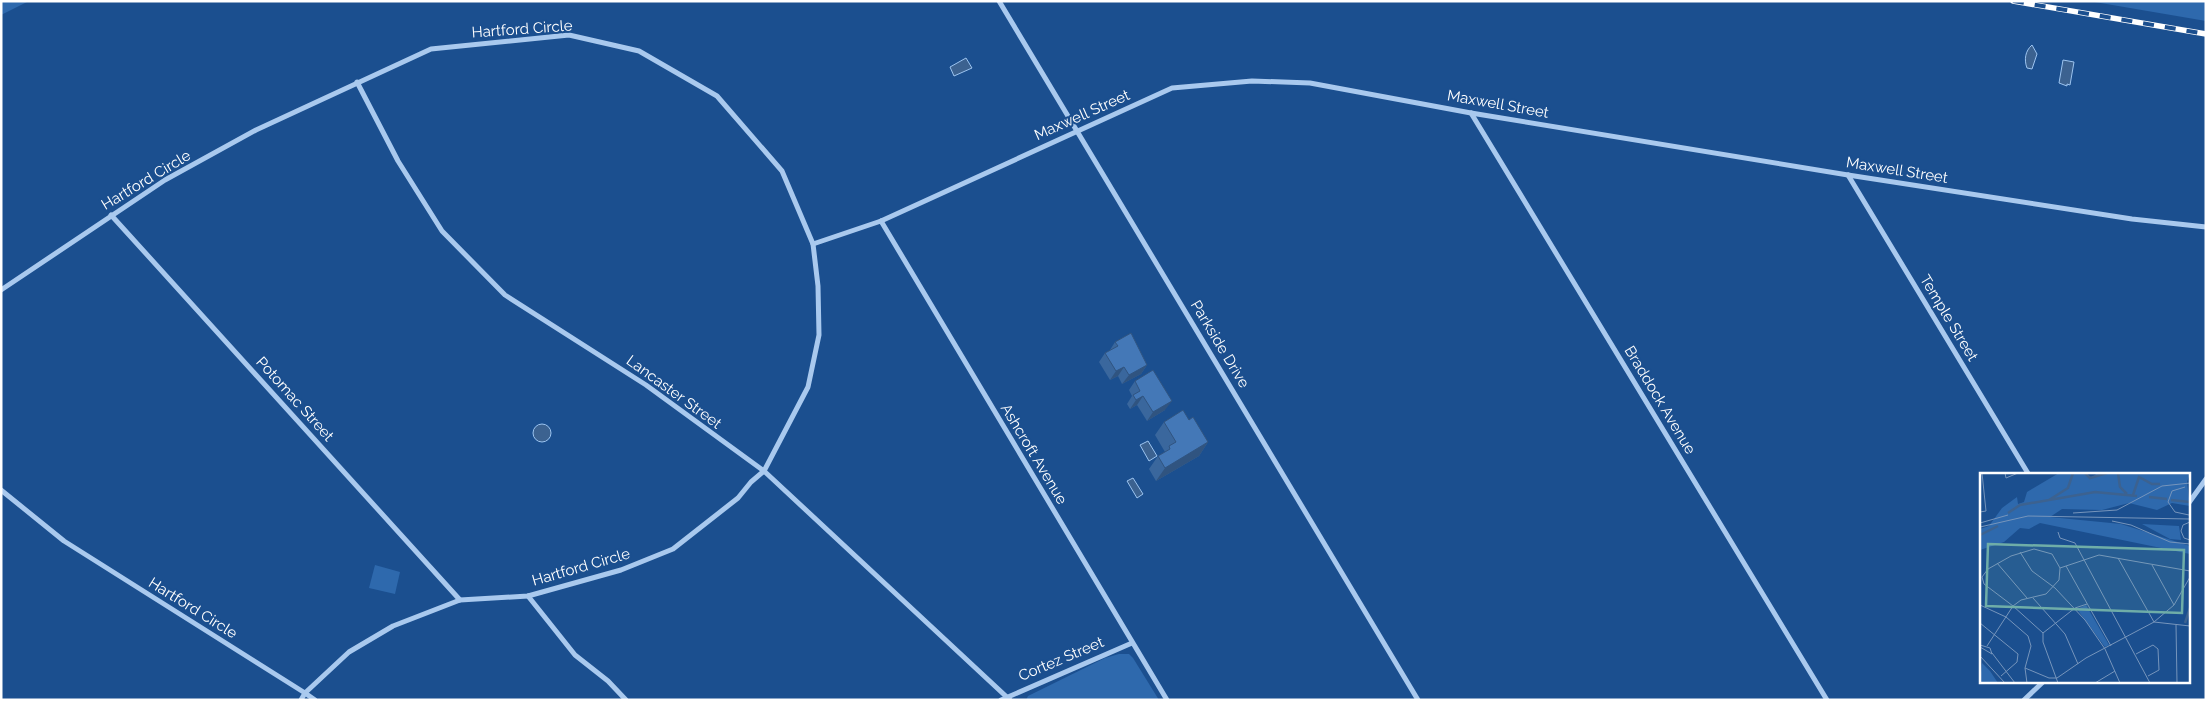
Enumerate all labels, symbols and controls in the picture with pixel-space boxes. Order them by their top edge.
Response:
street label: Hartford Circle [471,16,573,42]
street label: Maxwell Street [1031,86,1133,144]
street label: Maxwell Street [1446,86,1550,122]
street label: Hartford Circle [98,146,194,214]
street label: Maxwell Street [1845,153,1949,187]
street label: Temple Street [1916,272,1982,364]
street label: Parkside Drive [1187,297,1253,391]
street label: Braddock Avenue [1621,343,1700,458]
street label: Lancaster Street [623,351,725,433]
street label: Potomac Street [252,353,338,445]
street label: Ashcroft Avenue [997,400,1071,508]
inset map [1980,473,2190,684]
street label: Hartford Circle [530,544,632,590]
street label: Hartford Circle [145,574,241,642]
street label: Cortez Street [1016,633,1106,685]

